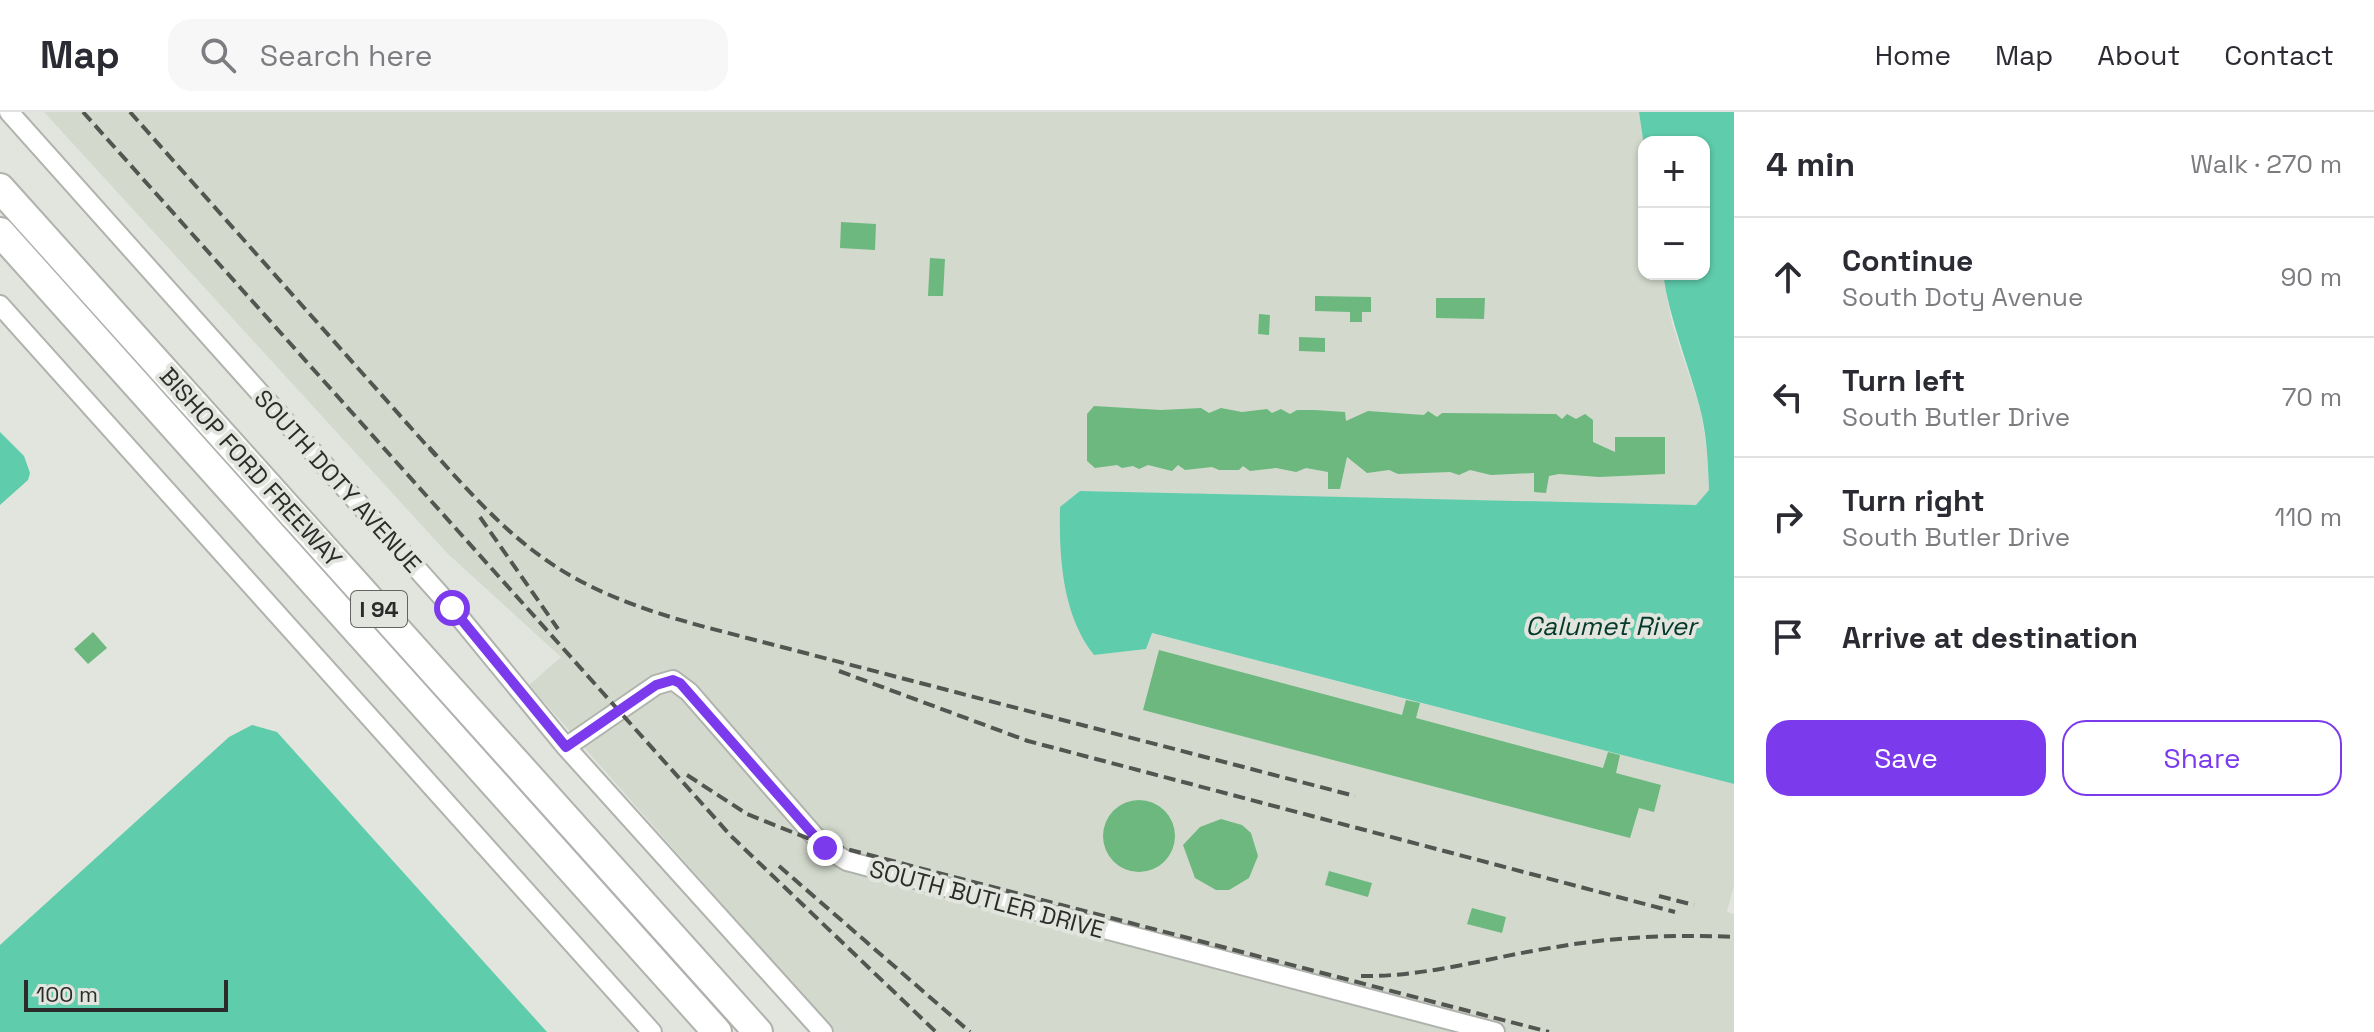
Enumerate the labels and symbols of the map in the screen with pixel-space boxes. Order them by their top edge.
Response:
street label: BISHOP FORD FREEWAY [153,361,349,574]
street label: SOUTH DOTY AVENUE [248,383,428,579]
route start [434,590,470,626]
road number: I 94 [351,591,407,627]
water label: Calumet River [1525,609,1700,643]
route end [807,830,843,866]
street label: SOUTH BUTLER DRIVE [866,853,1108,945]
scale bar [24,976,228,1012]

